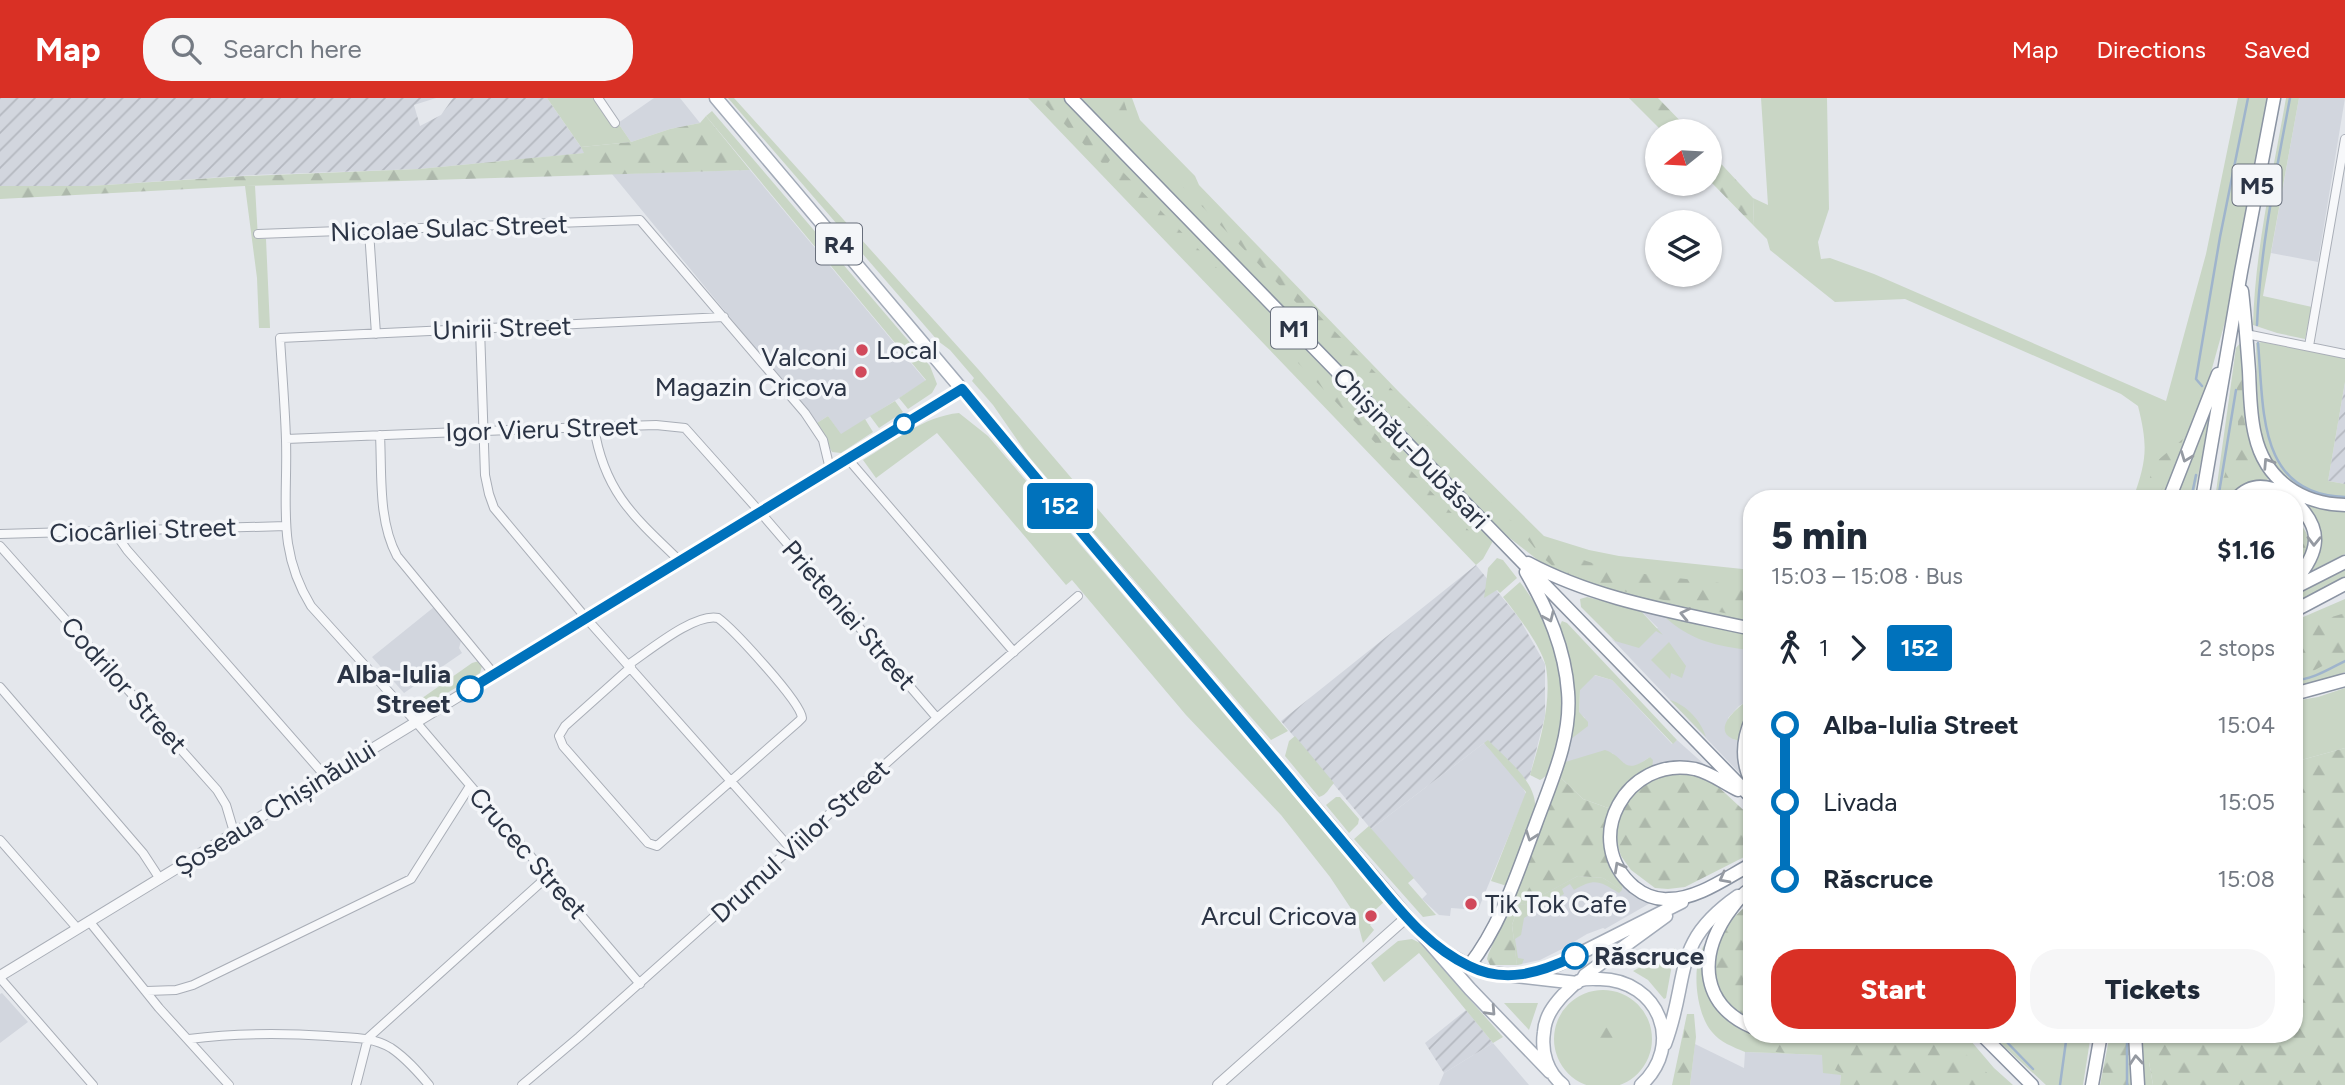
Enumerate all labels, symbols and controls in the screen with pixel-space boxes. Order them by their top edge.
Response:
search box [143,18,633,81]
text: Map [35,30,101,69]
icon: search [167,30,205,68]
text: Search here [223,33,362,65]
text: Map [2012,35,2058,64]
text: Directions [2096,35,2206,64]
text: Saved [2244,35,2310,64]
north arrow [1645,119,1722,196]
map controls [1645,119,1722,287]
road number: M5 [2232,164,2282,206]
street label: Nicolae Sulac Street [330,208,568,248]
button: layers [1645,210,1722,287]
road number: R4 [816,224,862,264]
road number: M1 [1271,308,1317,348]
street label: Unirii Street [432,310,572,346]
place label: Local [876,334,938,366]
place label: Valconi Magazin Cricova [655,341,847,403]
marker: Local [854,342,870,358]
street label: Chișinău-Dubăsari [1326,361,1496,535]
marker: Valconi Magazin Cricova [853,364,869,380]
street label: Igor Vieru Street [445,410,639,448]
unlabelled marker [894,414,914,434]
one-way arrow [2181,450,2195,462]
one-way arrow [2263,458,2276,471]
line badge: 152 [1020,483,1100,529]
text: 152 [1041,491,1079,520]
street label: Ciocârliei Street [49,511,237,549]
text: 5 min [1771,513,1868,559]
street label: Prieteniei Street [775,534,923,697]
text: $1.16 [2217,534,2275,566]
one-way arrow [2306,536,2321,547]
text: 15:03 – 15:08 · Bus [1771,562,1963,590]
one-way arrow [1679,607,1691,622]
street label: Codrilor Street [54,610,194,760]
one-way arrow [1541,610,1555,622]
icon: walk [1771,629,1809,667]
icon: forward [1839,629,1877,667]
text: 152 [1901,633,1938,662]
text: 1 [1819,634,1829,662]
text: 2 stops [2199,634,2275,662]
place label: Alba-Iulia Street [337,658,451,720]
marker: Alba-Iulia Street [457,676,483,702]
text: Alba-Iulia Street [1823,709,2019,741]
text: 15:04 [2217,711,2275,739]
street label: Șoseaua Chișinăului [169,733,381,883]
street label: Drumul Viilor Street [704,752,896,929]
street label: Crucec Street [462,781,594,925]
text: Livada [1823,786,1898,818]
text: 15:05 [2218,788,2275,816]
one-way arrow [1525,829,1539,841]
one-way arrow [1613,861,1627,874]
text: Răscruce [1823,863,1933,895]
text: 15:08 [2218,865,2275,893]
one-way arrow [1719,870,1732,884]
place label: Tik Tok Cafe [1485,888,1627,920]
marker: Tik Tok Cafe [1463,896,1479,912]
place label: Arcul Cricova [1201,900,1357,932]
marker: Arcul Cricova [1363,908,1379,924]
place label: Răscruce [1594,940,1704,972]
marker: Răscruce [1562,943,1588,969]
button: Start [1771,949,2016,1029]
button: Tickets [2030,949,2275,1029]
one-way arrow [1482,1003,1495,1016]
one-way arrow [2129,1054,2144,1065]

